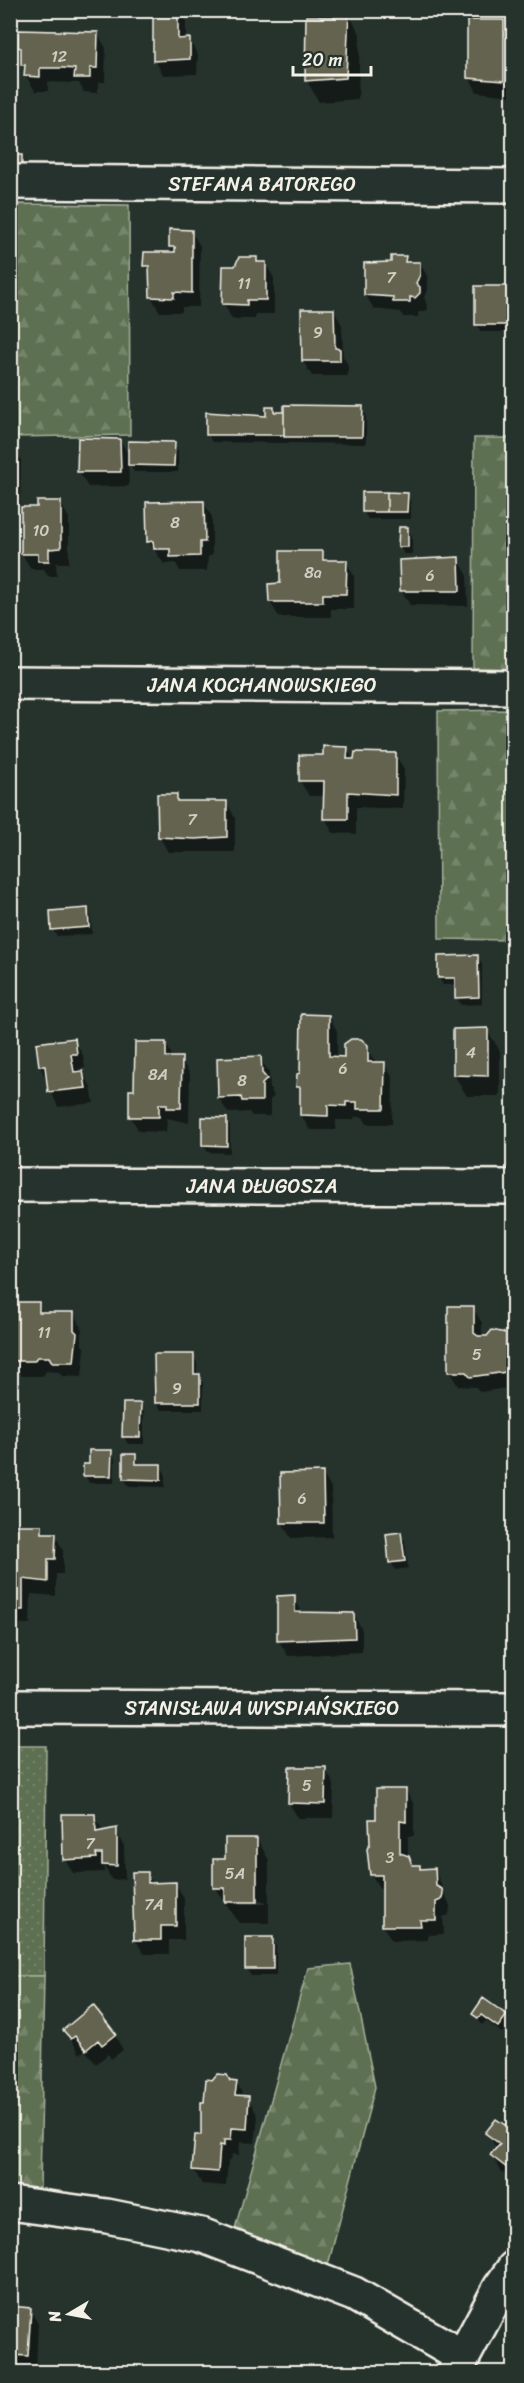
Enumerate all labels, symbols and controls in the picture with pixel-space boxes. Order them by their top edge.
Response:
scale bar [293,39,371,77]
house number: 12 [51,42,67,71]
text: 20 m [302,44,342,76]
street label: STEFANA BATOREGO [168,167,356,202]
house number: 7 [386,263,396,292]
house number: 11 [237,269,251,298]
house number: 9 [313,318,323,347]
house number: 8 [170,508,180,537]
house number: 10 [33,516,49,545]
house number: 8a [304,558,322,587]
house number: 6 [425,561,435,590]
street label: JANA KOCHANOWSKIEGO [146,668,377,703]
house number: 7 [187,805,197,834]
house number: 4 [466,1038,476,1067]
house number: 6 [338,1054,348,1083]
house number: 8A [148,1060,168,1089]
house number: 8 [237,1066,247,1095]
street label: JANA DŁUGOSZA [185,1169,338,1204]
house number: 11 [37,1318,51,1347]
house number: 5 [472,1340,482,1369]
house number: 9 [172,1374,182,1403]
house number: 6 [297,1484,307,1513]
street label: STANISŁAWA WYSPIAŃSKIEGO [125,1691,399,1726]
house number: 5 [302,1771,312,1800]
house number: 7 [85,1829,95,1858]
house number: 3 [386,1843,395,1872]
house number: 5A [225,1859,245,1888]
house number: 7A [144,1890,164,1919]
north arrow [39,2284,99,2344]
text: N [39,2308,70,2325]

